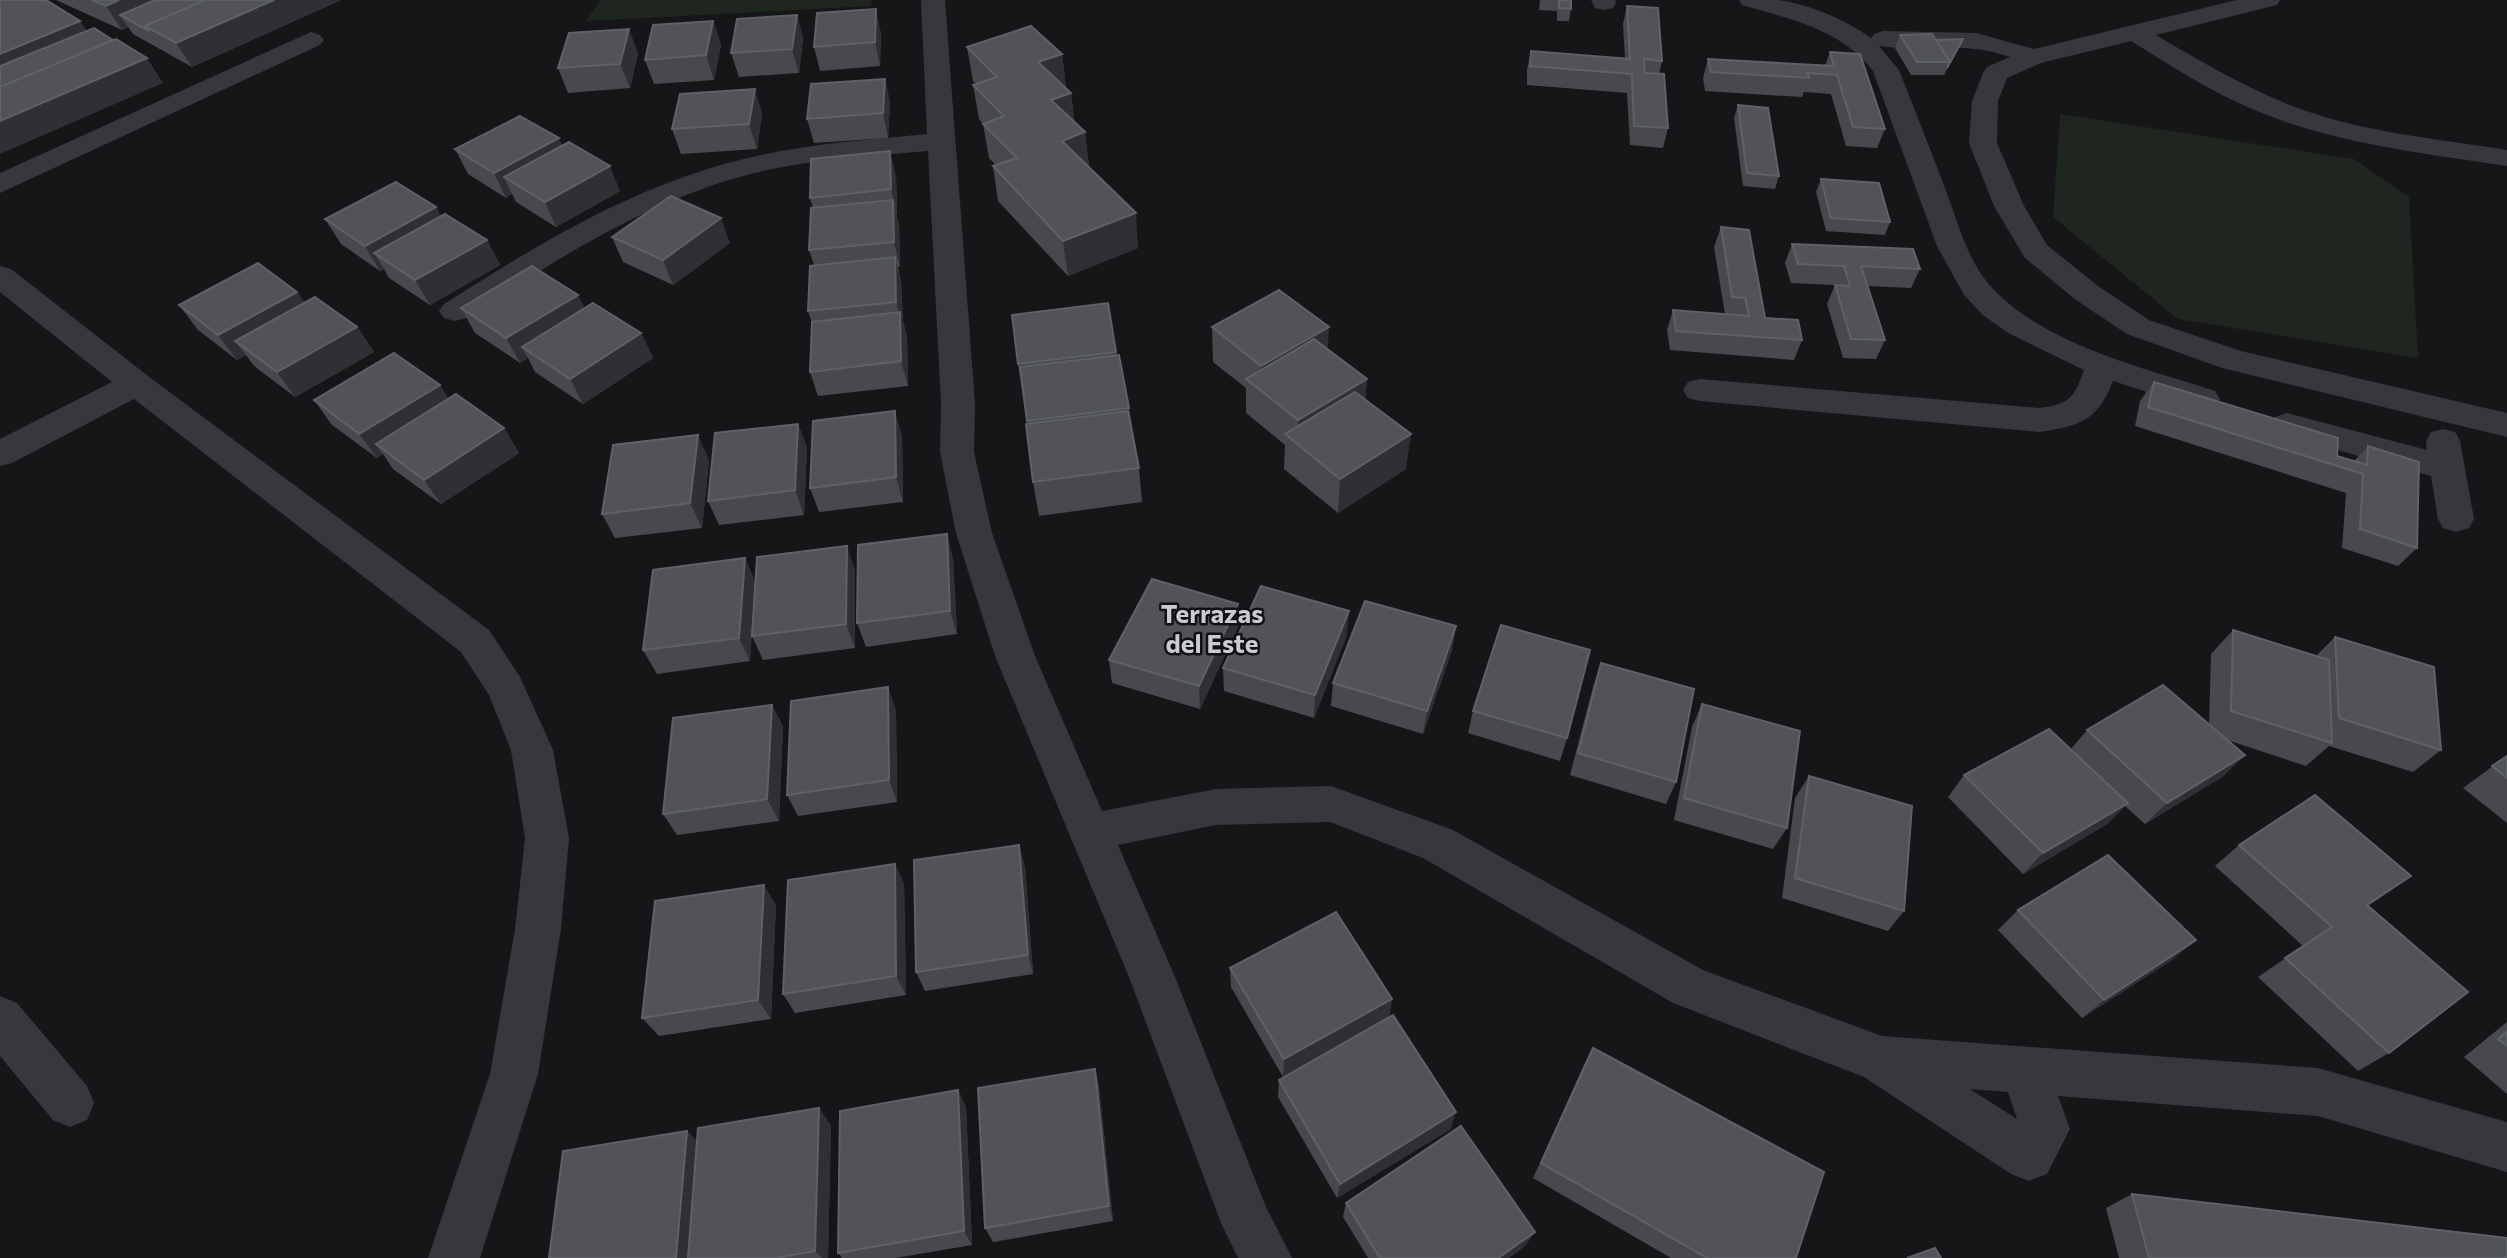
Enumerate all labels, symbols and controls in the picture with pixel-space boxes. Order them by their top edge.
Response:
district label: Terrazas del Este [1161,597,1263,658]

